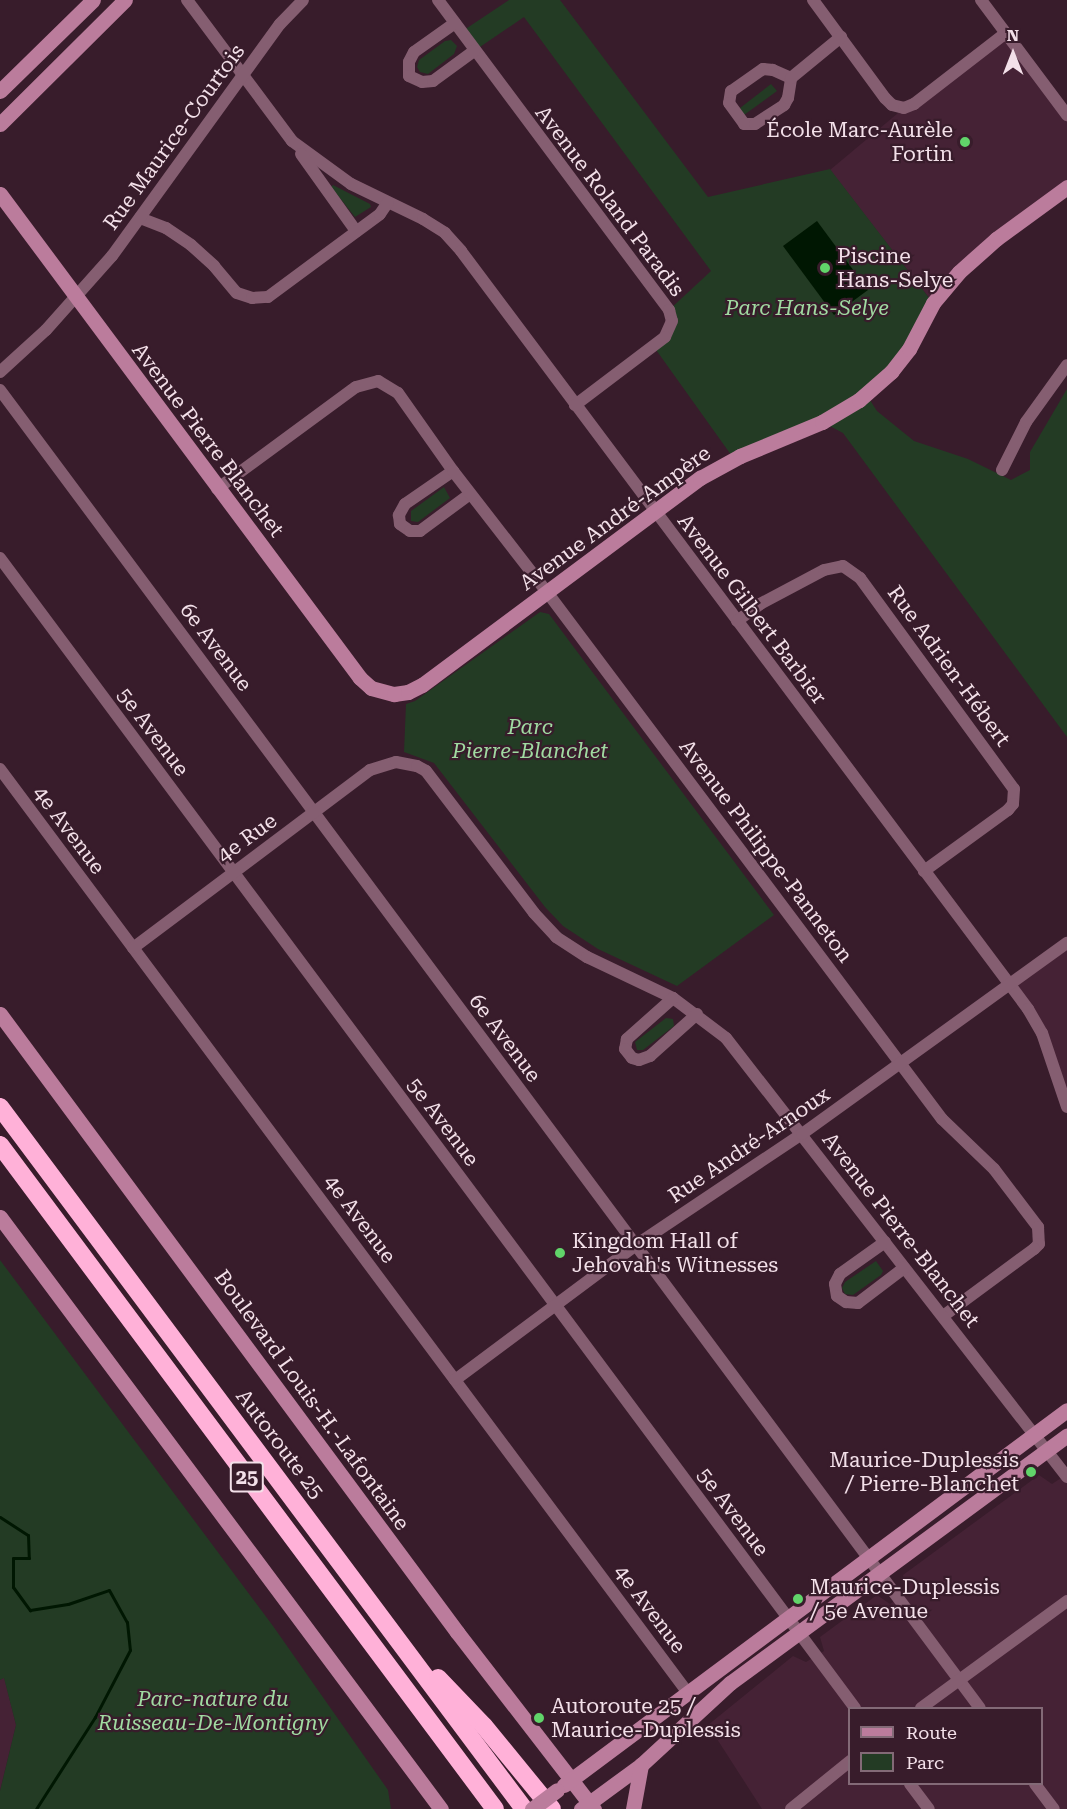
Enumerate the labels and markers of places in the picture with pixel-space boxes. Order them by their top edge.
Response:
place label: École Marc-Aurèle Fortin [766,117,953,167]
marker: École Marc-Aurèle Fortin [958,135,972,149]
place label: Piscine Hans-Selye [837,243,953,293]
marker: Piscine Hans-Selye [818,261,832,275]
place label: Kingdom Hall of Jehovah's Witnesses [572,1228,778,1278]
marker: Kingdom Hall of Jehovah's Witnesses [553,1246,567,1260]
place label: Maurice-Duplessis / Pierre-Blanchet [829,1447,1019,1497]
marker: Maurice-Duplessis / Pierre-Blanchet [1024,1465,1038,1479]
place label: Maurice-Duplessis / 5e Avenue [810,1574,1000,1624]
marker: Maurice-Duplessis / 5e Avenue [791,1592,805,1606]
place label: Autoroute 25 / Maurice-Duplessis [551,1693,741,1743]
marker: Autoroute 25 / Maurice-Duplessis [532,1711,546,1725]

